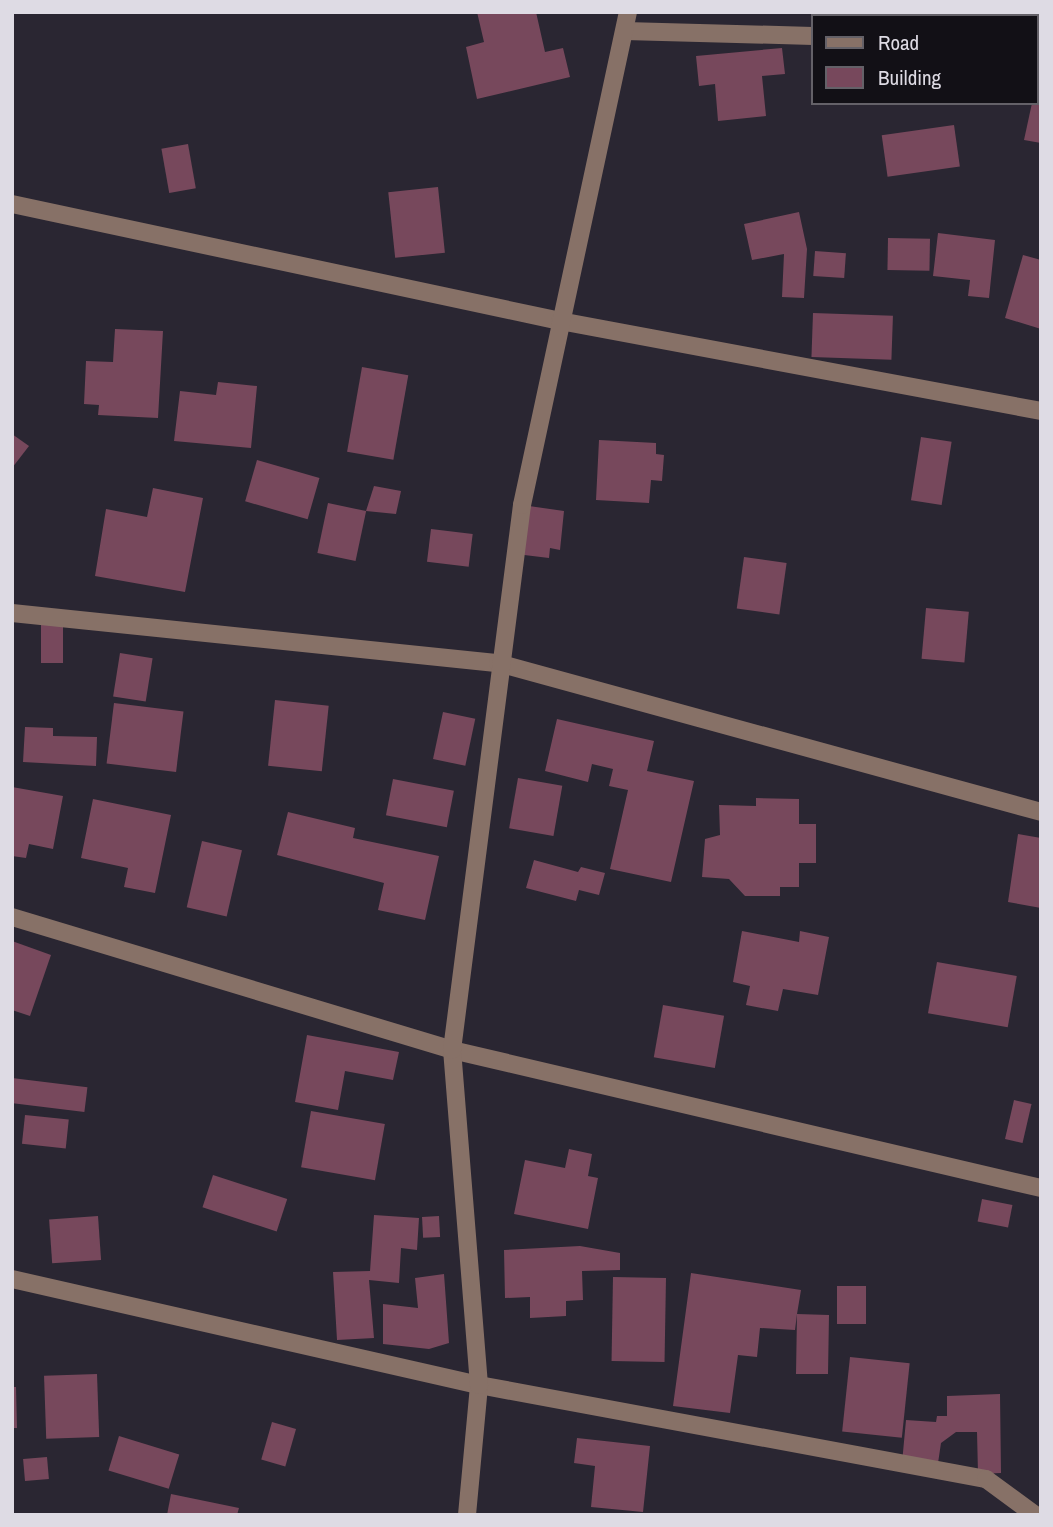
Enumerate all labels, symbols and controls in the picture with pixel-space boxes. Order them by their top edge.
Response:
legend [811,14,1039,105]
text: Road [878,28,919,57]
text: Building [878,63,941,92]

